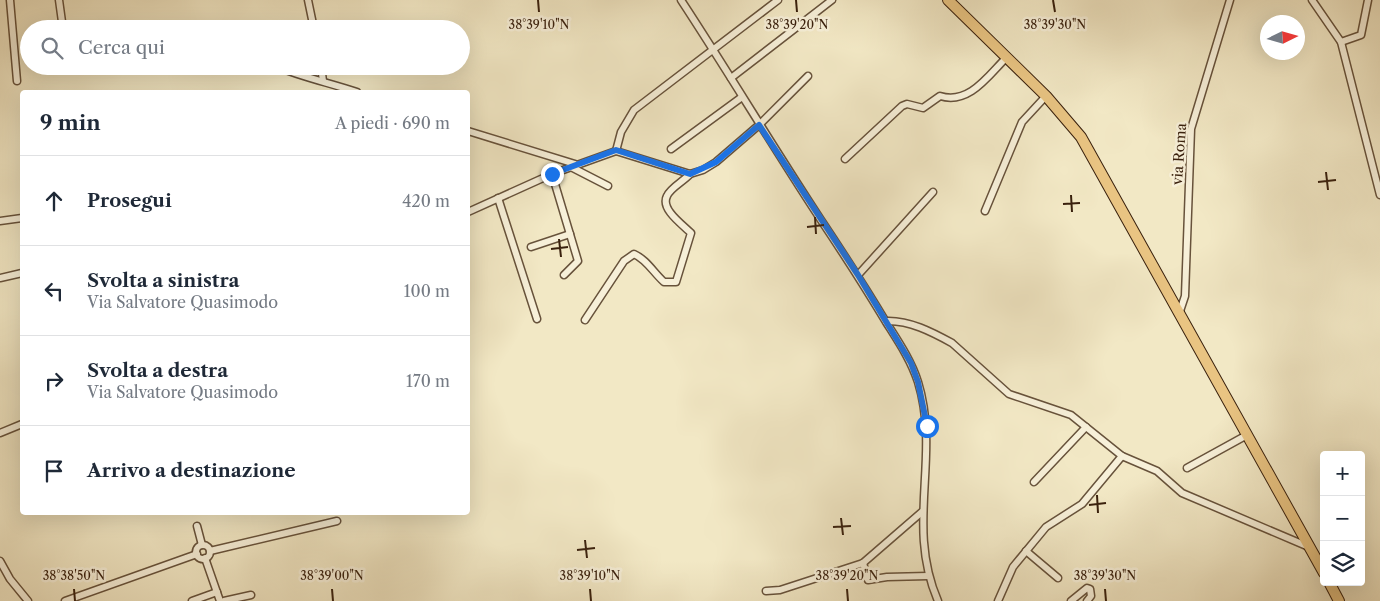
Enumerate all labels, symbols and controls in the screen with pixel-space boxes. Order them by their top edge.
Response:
north arrow [1260,15,1305,60]
text: 38°39'10"N [509,17,570,32]
text: 38°39'20"N [766,17,828,32]
text: 38°39'30"N [1024,17,1086,32]
search box [20,20,470,75]
icon: search [38,34,66,62]
text: Cerca qui [78,36,165,59]
text: 9 min [40,110,101,135]
text: A piedi · 690 m [335,113,450,133]
street label: via Roma [1168,122,1190,187]
route end [541,163,564,186]
icon: ahead [40,187,68,215]
text: Prosegui [87,189,172,212]
text: 420 m [402,191,450,211]
text: Svolta a sinistra [87,269,240,292]
icon: left [40,277,68,305]
text: 100 m [404,281,450,301]
text: Via Salvatore Quasimodo [87,292,278,312]
text: Svolta a destra [87,359,228,382]
icon: right [40,367,68,395]
text: 170 m [406,371,450,391]
text: Via Salvatore Quasimodo [87,382,278,402]
route start [916,415,939,438]
map controls [1320,451,1365,586]
button: + [1320,451,1365,496]
icon: arrive [40,457,68,485]
text: Arrivo a destinazione [87,459,296,482]
button: − [1320,496,1365,541]
button: layers [1320,541,1365,586]
text: 38°38'50"N [43,568,105,583]
text: 38°39'00"N [300,568,364,583]
text: 38°39'10"N [560,568,621,583]
text: 38°39'20"N [816,568,878,583]
text: 38°39'30"N [1074,568,1136,583]

